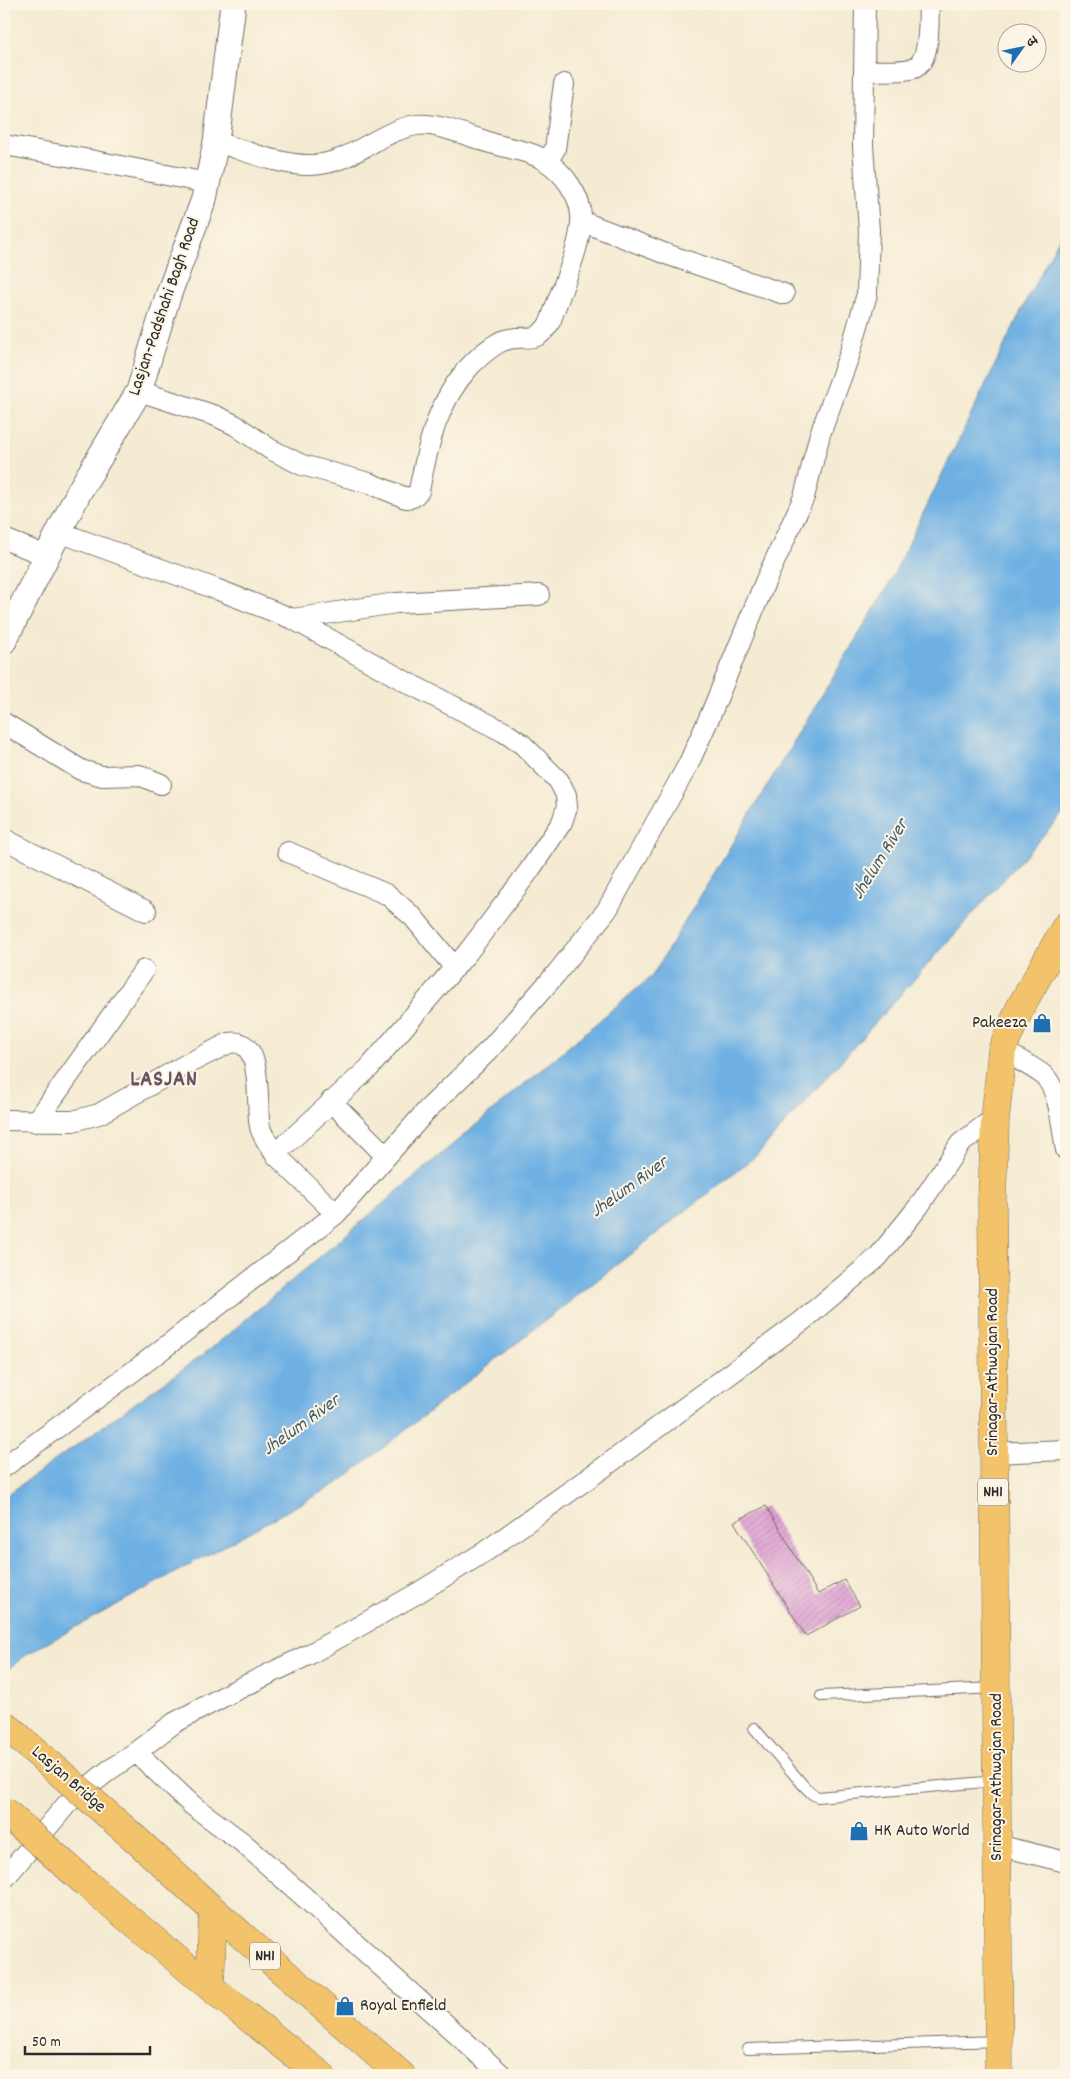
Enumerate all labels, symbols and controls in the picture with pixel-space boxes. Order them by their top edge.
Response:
north arrow [998,22,1048,72]
text: उ [1020,32,1042,52]
street label: Lasjan-Padshahi Bagh Road [123,215,207,399]
water label: Jhelum River [846,813,917,905]
place label: Pakeeza [972,1011,1028,1036]
shop icon: Pakeeza [1031,1012,1053,1034]
district label: LASJAN [130,1065,198,1096]
water label: Jhelum River [586,1149,676,1225]
street label: Srinagar-Athwajan Road [981,1288,1006,1456]
water label: Jhelum River [258,1387,348,1463]
road number: NH1 [978,1478,1008,1505]
street label: Srinagar-Athwajan Road [985,1693,1010,1861]
street label: Lasjan Bridge [25,1740,111,1820]
place label: HK Auto World [874,1819,970,1844]
shop icon: HK Auto World [848,1820,870,1842]
road number: NH1 [250,1942,280,1970]
place label: Royal Enfield [360,1994,446,2019]
shop icon: Royal Enfield [334,1995,356,2017]
scale bar [25,2024,150,2056]
text: 50 m [32,2032,61,2054]

